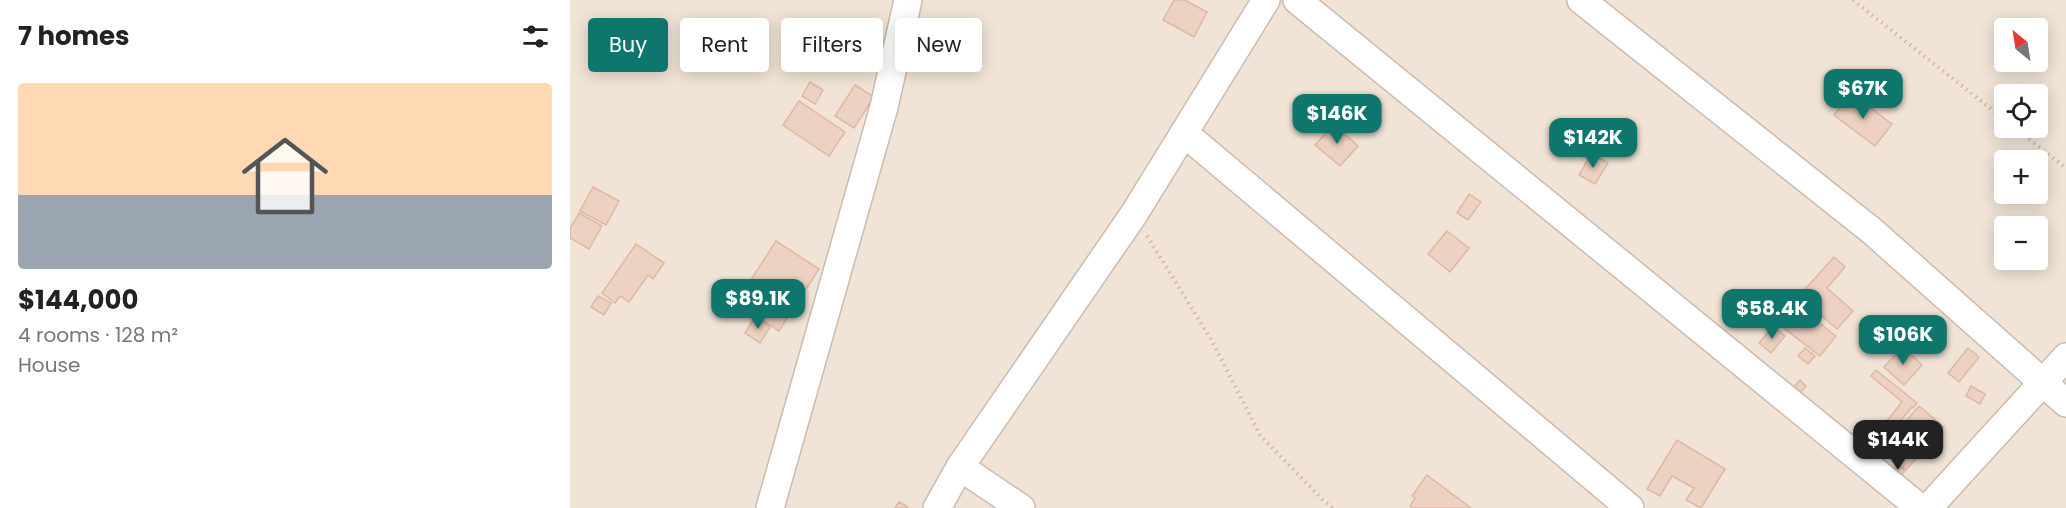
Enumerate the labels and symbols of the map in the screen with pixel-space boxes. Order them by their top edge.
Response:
north arrow [1994,18,2048,72]
pin: $67K [1827,69,1899,120]
pin: $146K [1295,94,1379,145]
pin: $142K [1551,118,1635,169]
pin: $89.1K [709,279,807,330]
pin: $58.4K [1723,289,1821,340]
pin: $106K [1861,315,1945,366]
pin: $144K [1856,420,1940,471]

